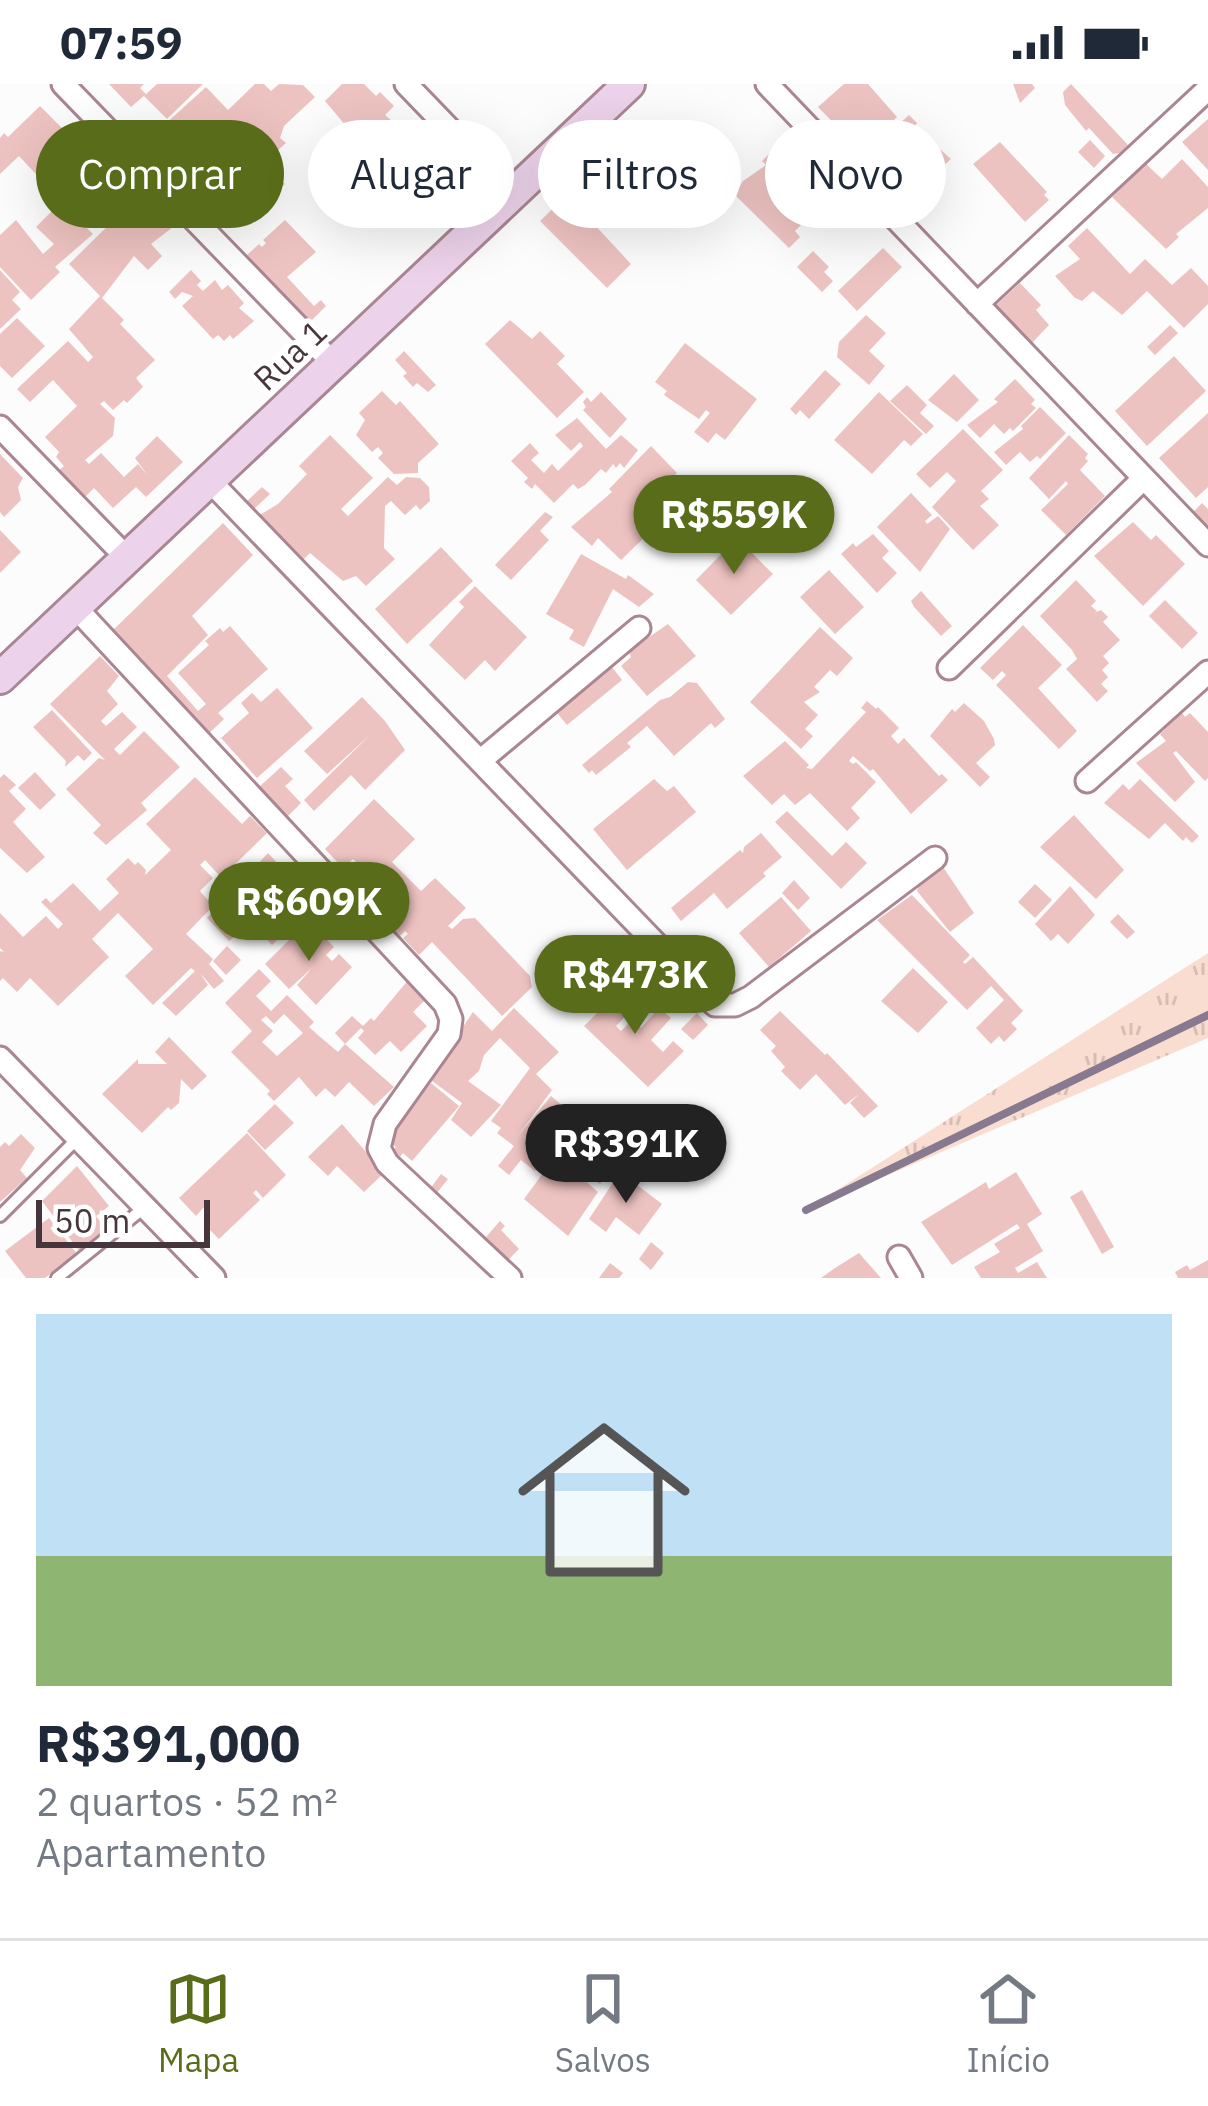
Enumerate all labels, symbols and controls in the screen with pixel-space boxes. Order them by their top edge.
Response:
text: 07:59 [60,13,183,71]
chip: Comprar [36,120,284,228]
chip: Alugar [308,120,514,228]
chip: Filtros [538,120,741,228]
chip: Novo [765,120,946,228]
street label: Rua 1 [244,310,335,399]
pin: R$559K [636,475,832,577]
text: R$559K [660,488,808,539]
pin: R$609K [211,862,407,964]
text: R$609K [235,875,383,926]
pin: R$473K [537,935,733,1037]
text: R$473K [561,948,709,999]
pin: R$391K [528,1104,724,1206]
text: R$391K [552,1117,700,1168]
scale bar [36,1194,210,1247]
text: 50 m [54,1199,130,1242]
icon: home [496,1392,712,1608]
text: R$391,000 [36,1710,300,1776]
text: 2 quartos · 52 m² [36,1776,338,1827]
text: Apartamento [36,1827,266,1878]
tab: Mapa [158,1966,239,2081]
tab: Salvos [555,1966,651,2081]
tab: Início [967,1966,1050,2081]

